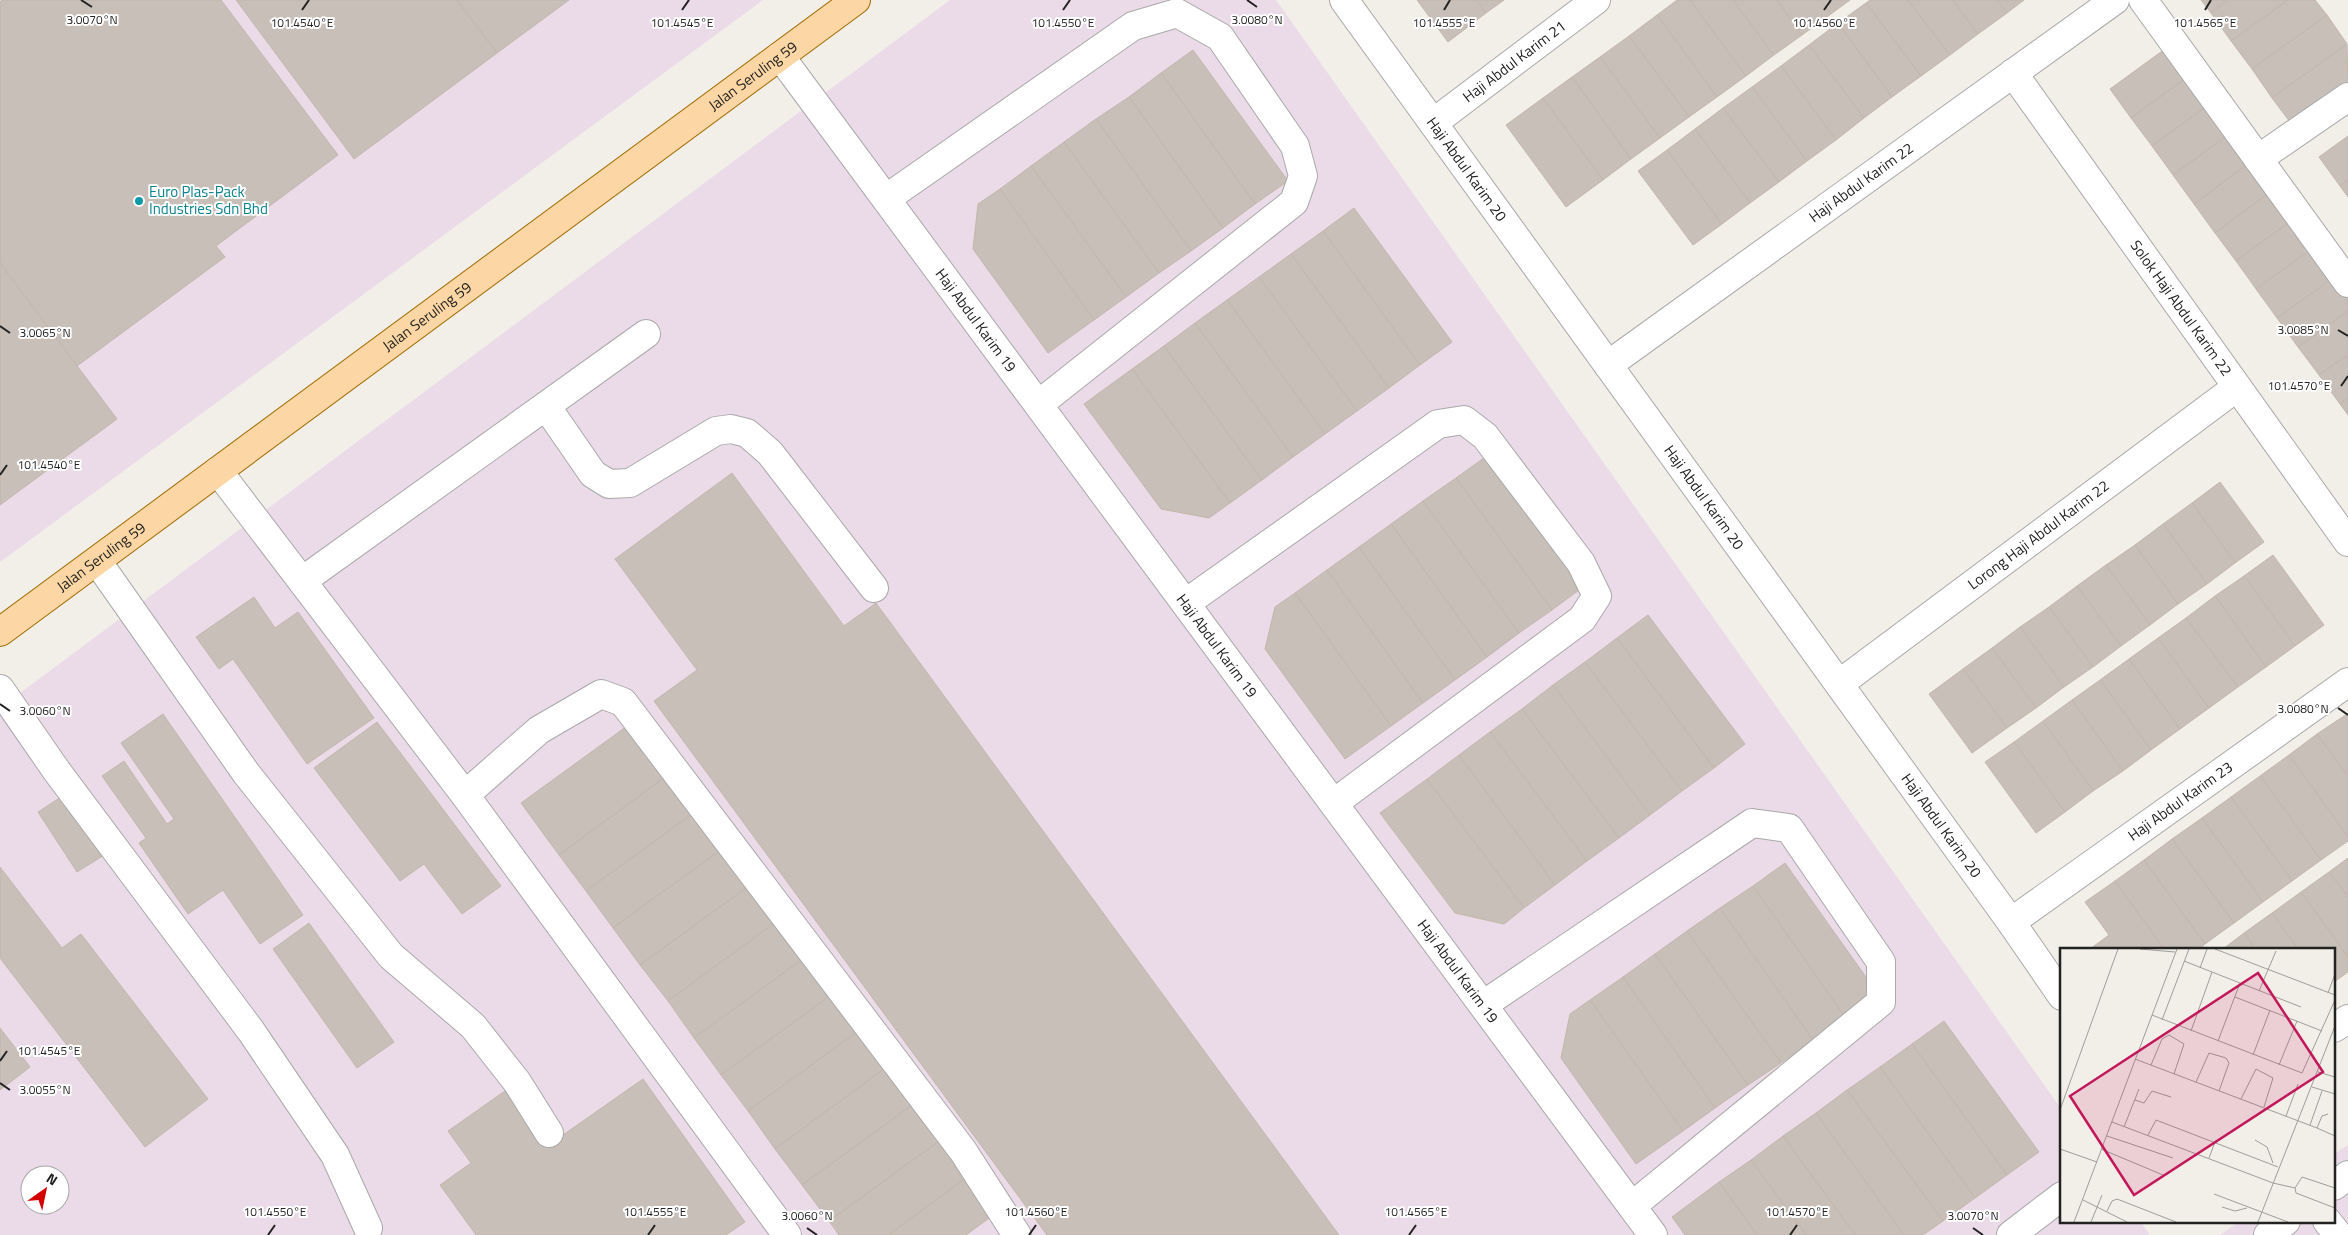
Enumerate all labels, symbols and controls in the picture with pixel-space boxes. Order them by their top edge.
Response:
text: 3.0070°N [66,10,118,29]
text: 3.0080°N [1231,10,1283,29]
text: 101.4540°E [271,13,334,32]
text: 101.4545°E [651,13,714,32]
text: 101.4550°E [1032,13,1095,32]
text: 101.4555°E [1413,13,1476,32]
text: 101.4560°E [1793,13,1856,32]
text: 101.4565°E [2174,13,2237,32]
street label: Haji Abdul Karim 21 [1458,15,1571,108]
street label: Jalan Seruling 59 [703,35,802,116]
street label: Haji Abdul Karim 20 [1421,112,1513,226]
street label: Haji Abdul Karim 22 [1804,137,1918,228]
place label: Euro Plas-Pack Industries Sdn Bhd [149,180,268,220]
marker: Euro Plas-Pack Industries Sdn Bhd [133,195,145,207]
street label: Solok Haji Abdul Karim 22 [2125,235,2238,381]
street label: Haji Abdul Karim 19 [930,263,1022,377]
street label: Jalan Seruling 59 [378,276,476,357]
text: 3.0085°N [2277,320,2329,339]
text: 3.0065°N [19,323,71,342]
text: 101.4570°E [2268,376,2331,395]
street label: Haji Abdul Karim 20 [1659,440,1750,554]
text: 101.4540°E [18,455,81,474]
street label: Lorong Haji Abdul Karim 22 [1963,474,2114,595]
street label: Jalan Seruling 59 [52,516,150,597]
street label: Haji Abdul Karim 19 [1171,589,1263,702]
text: 3.0080°N [2277,699,2329,718]
text: 3.0060°N [19,701,71,720]
street label: Haji Abdul Karim 23 [2123,756,2237,846]
street label: Haji Abdul Karim 20 [1896,768,1987,882]
street label: Haji Abdul Karim 19 [1412,914,1504,1028]
inset map [2060,948,2336,1222]
text: 101.4545°E [18,1041,81,1060]
text: 3.0055°N [19,1080,71,1099]
north arrow [20,1165,70,1215]
text: N [43,1167,62,1190]
text: 101.4550°E [244,1202,307,1221]
text: 101.4555°E [624,1202,687,1221]
text: 101.4560°E [1005,1202,1068,1221]
text: 101.4565°E [1385,1202,1448,1221]
text: 101.4570°E [1766,1202,1829,1221]
text: 3.0060°N [781,1206,833,1225]
text: 3.0070°N [1947,1206,1999,1225]

